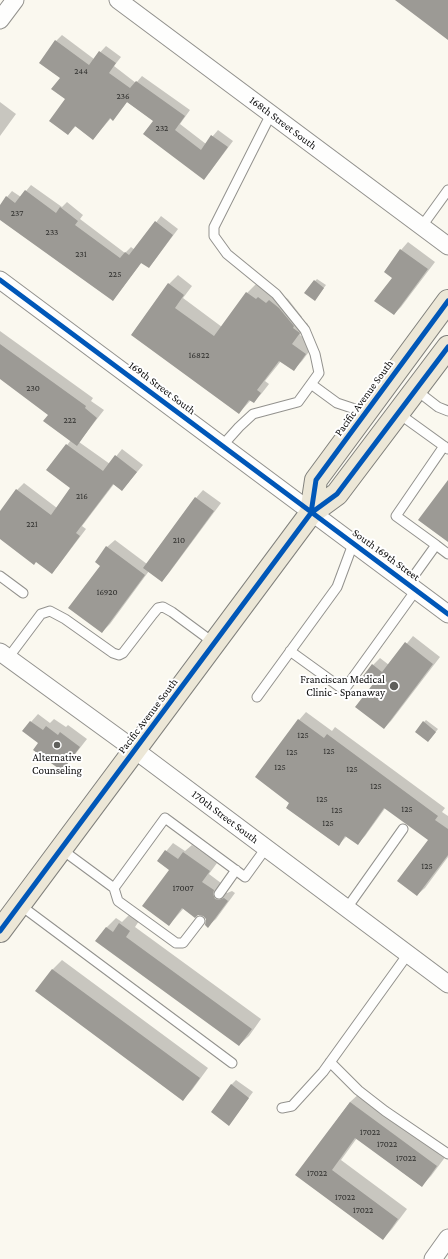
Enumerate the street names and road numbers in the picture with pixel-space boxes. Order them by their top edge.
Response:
street label: 168th Street South [247,93,319,153]
street label: Pacific Avenue South [332,357,396,439]
street label: 169th Street South [126,359,198,417]
street label: South 169th Street [350,526,422,584]
street label: Pacific Avenue South [115,676,181,756]
street label: 170th Street South [189,788,261,846]

